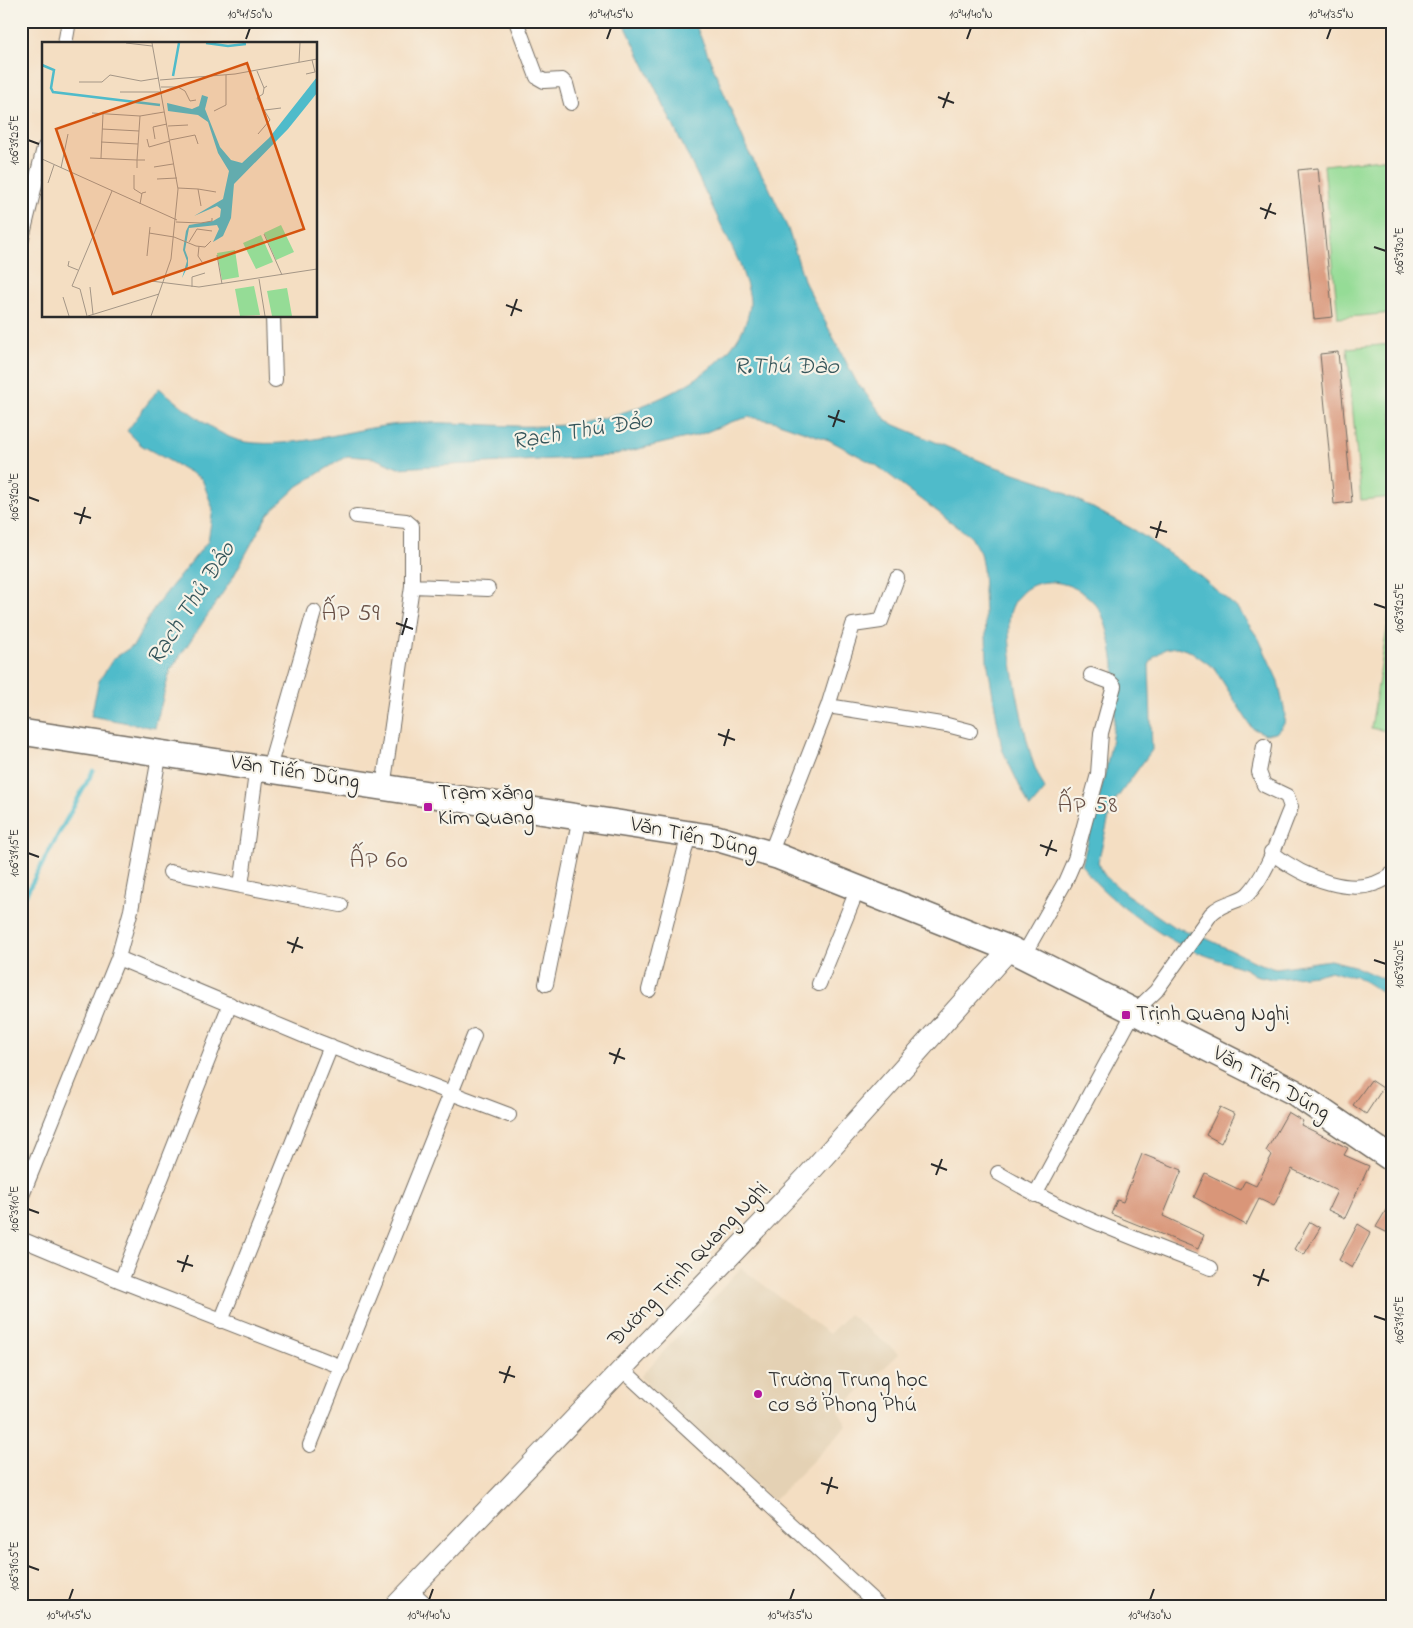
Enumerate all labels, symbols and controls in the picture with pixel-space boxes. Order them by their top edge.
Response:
text: 10°41'50"N [227,6,273,24]
text: 10°41'45"N [589,6,633,24]
text: 10°41'40"N [949,6,993,24]
text: 10°41'35"N [1309,6,1353,24]
inset map [42,42,318,318]
text: 106°39'25"E [6,115,24,165]
text: 106°39'30"E [1391,227,1409,275]
water label: R.Thú Đào [733,350,840,385]
water label: Rạch Thủ Đảo [509,403,656,460]
text: 106°39'20"E [6,473,24,521]
water label: Rạch Thủ Đảo [139,534,246,673]
text: 106°39'25"E [1391,583,1409,633]
district label: ẤP 59 [321,594,381,632]
street label: Văn Tiến Dũng [227,747,362,800]
place label: Trạm xăng Kim Quang [438,778,535,836]
district label: ẤP 58 [1058,786,1118,824]
marker: Trạm xăng Kim Quang [422,801,434,813]
street label: Văn Tiến Dũng [626,809,761,868]
text: 106°39'15"E [6,829,24,877]
district label: ẤP 60 [349,841,409,879]
text: 106°39'20"E [1391,940,1409,988]
place label: Trịnh Quang Nghị [1136,999,1289,1032]
marker: Trịnh Quang Nghị [1120,1009,1132,1021]
street label: Văn Tiến Dũng [1205,1038,1336,1130]
street label: Đường Trịnh Quang Nghị [601,1175,778,1357]
text: 106°39'10"E [6,1186,24,1232]
text: 106°39'15"E [1391,1296,1409,1344]
place label: Trường Trung học cơ sở Phong Phú [768,1365,928,1423]
marker: Trường Trung học cơ sở Phong Phú [752,1388,764,1400]
text: 106°39'05"E [6,1541,24,1591]
text: 10°41'45"N [47,1607,91,1625]
text: 10°41'40"N [407,1607,451,1625]
text: 10°41'35"N [768,1607,812,1625]
text: 10°41'30"N [1128,1607,1172,1625]

